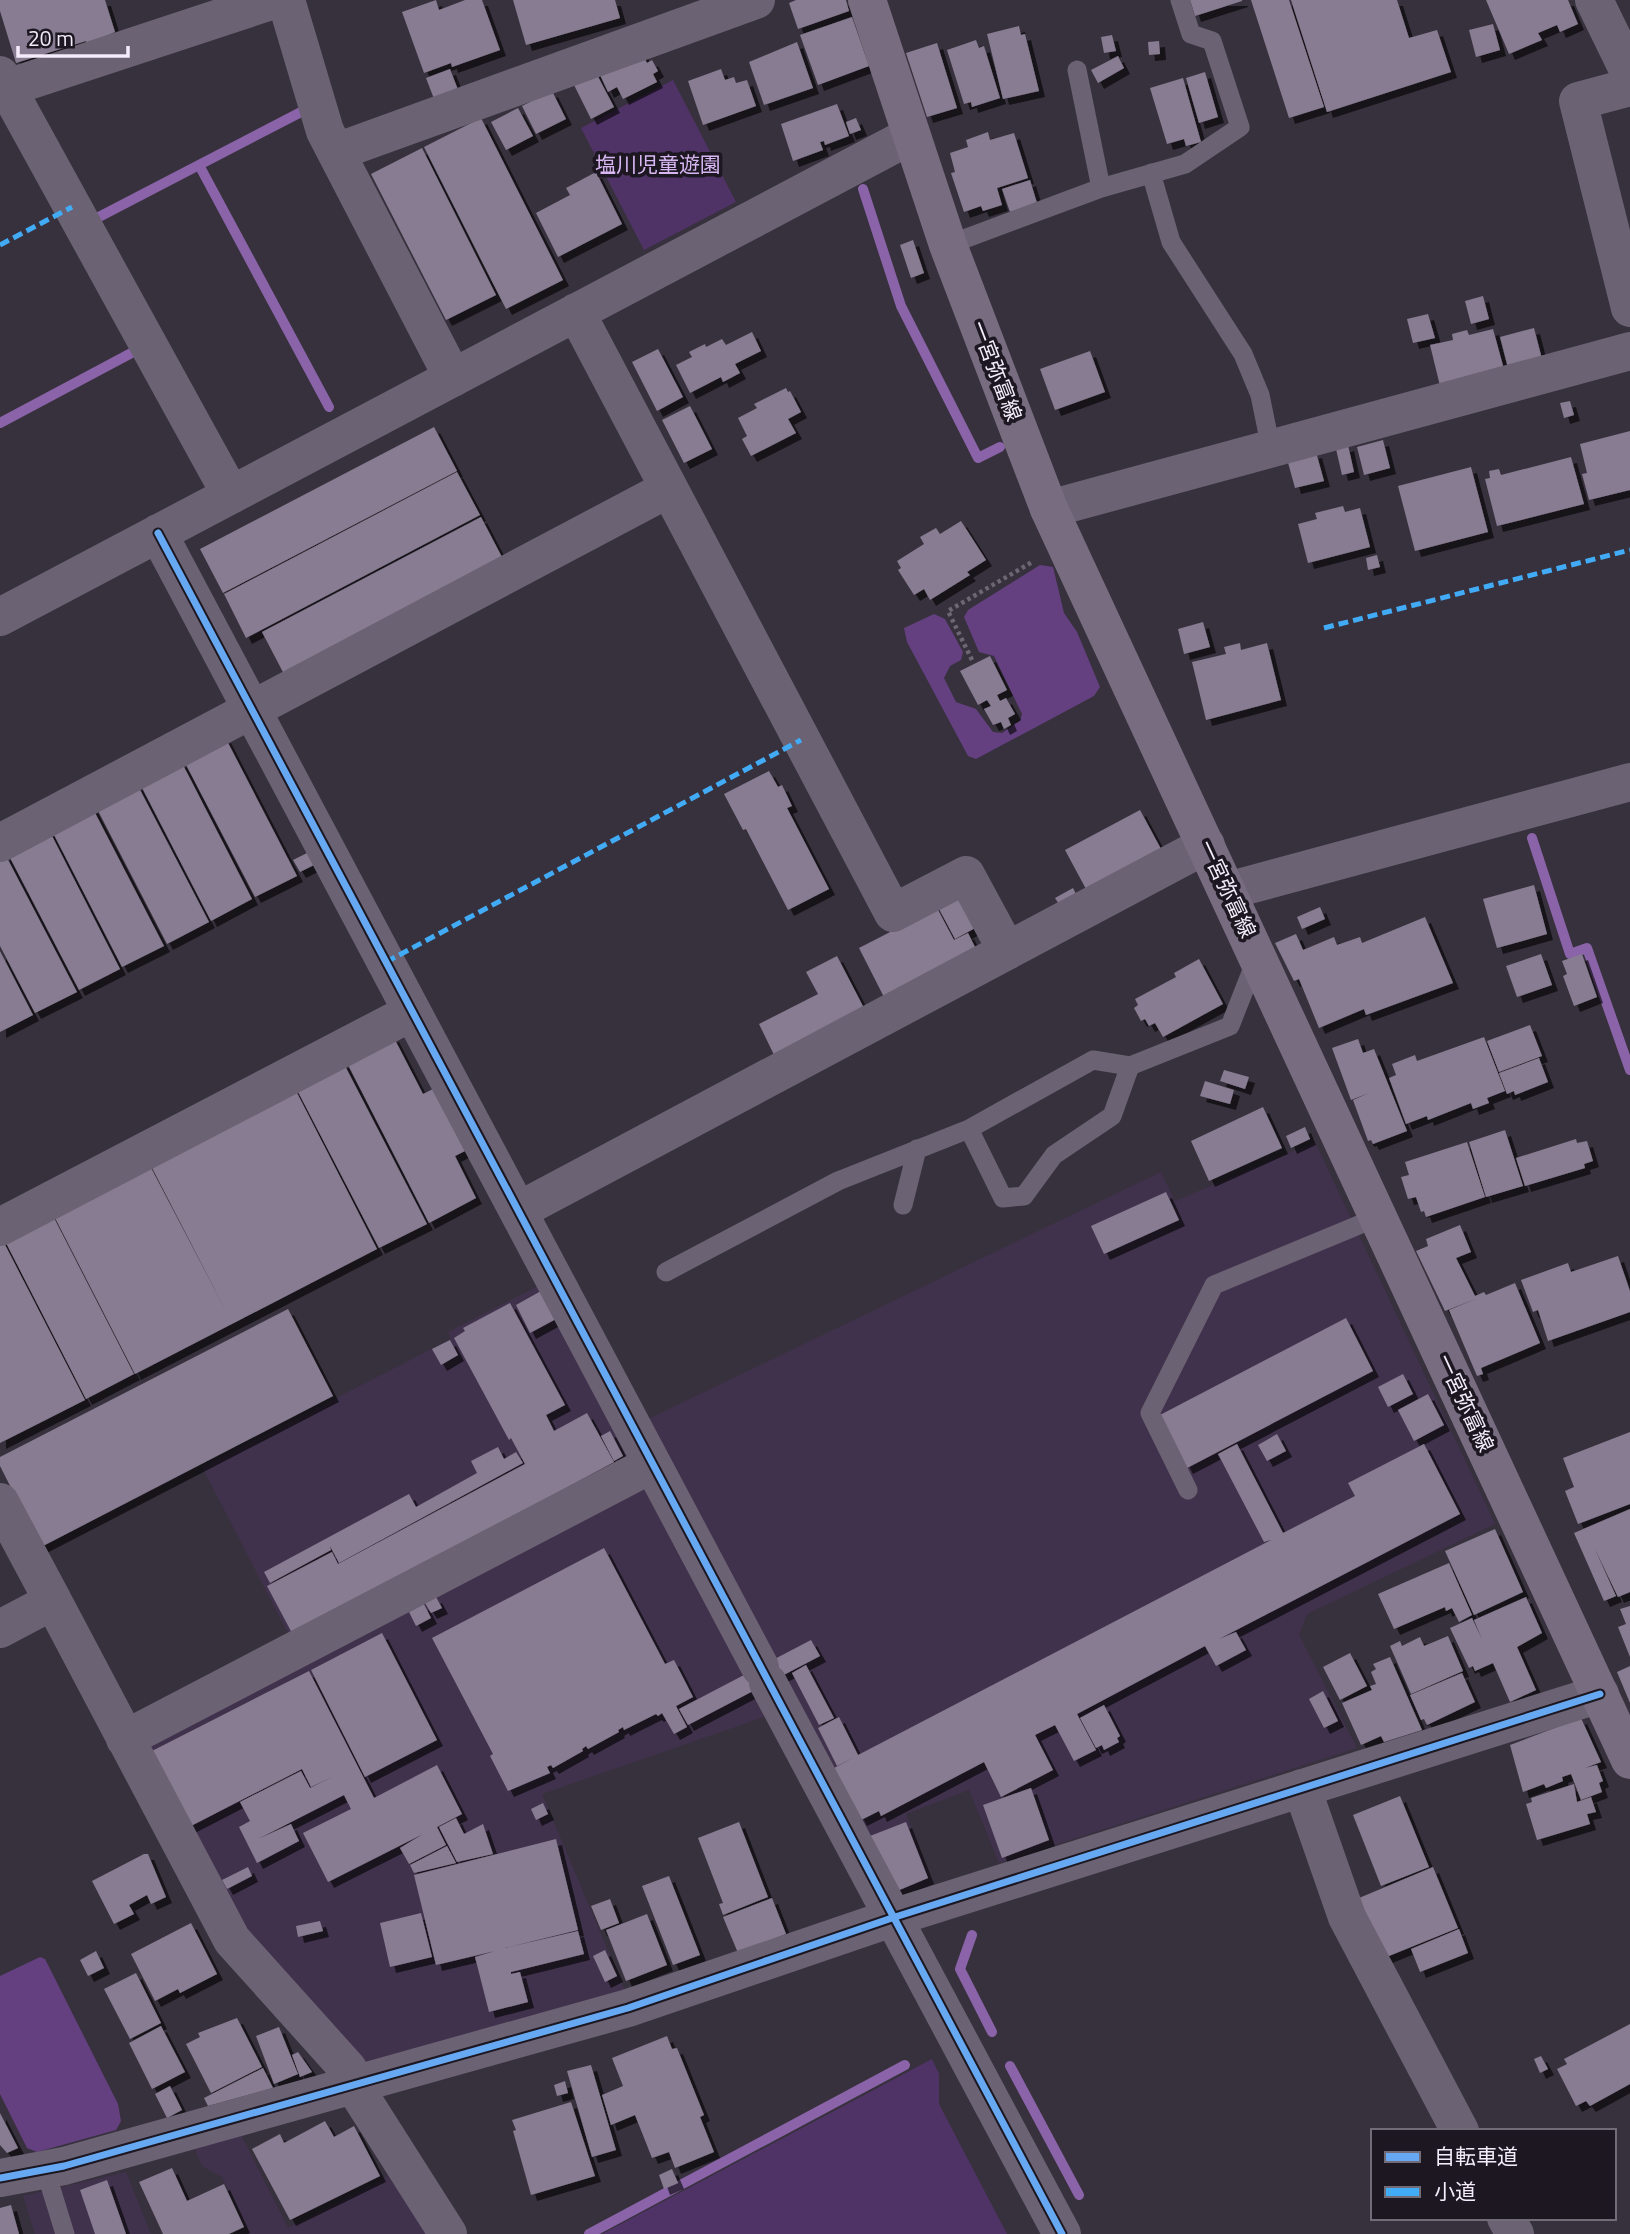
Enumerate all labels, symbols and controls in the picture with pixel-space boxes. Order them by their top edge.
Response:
scale bar [18,14,128,58]
text: 20 m [28,22,74,54]
park label: 塩川児童遊園 [595,148,721,180]
street label: 一宮弥富線 [963,316,1031,425]
street label: 一宮弥富線 [1191,834,1265,943]
street label: 一宮弥富線 [1429,1348,1503,1457]
legend [1371,2129,1616,2220]
text: 自転車道 [1434,2140,1518,2172]
text: 小道 [1434,2175,1476,2207]

